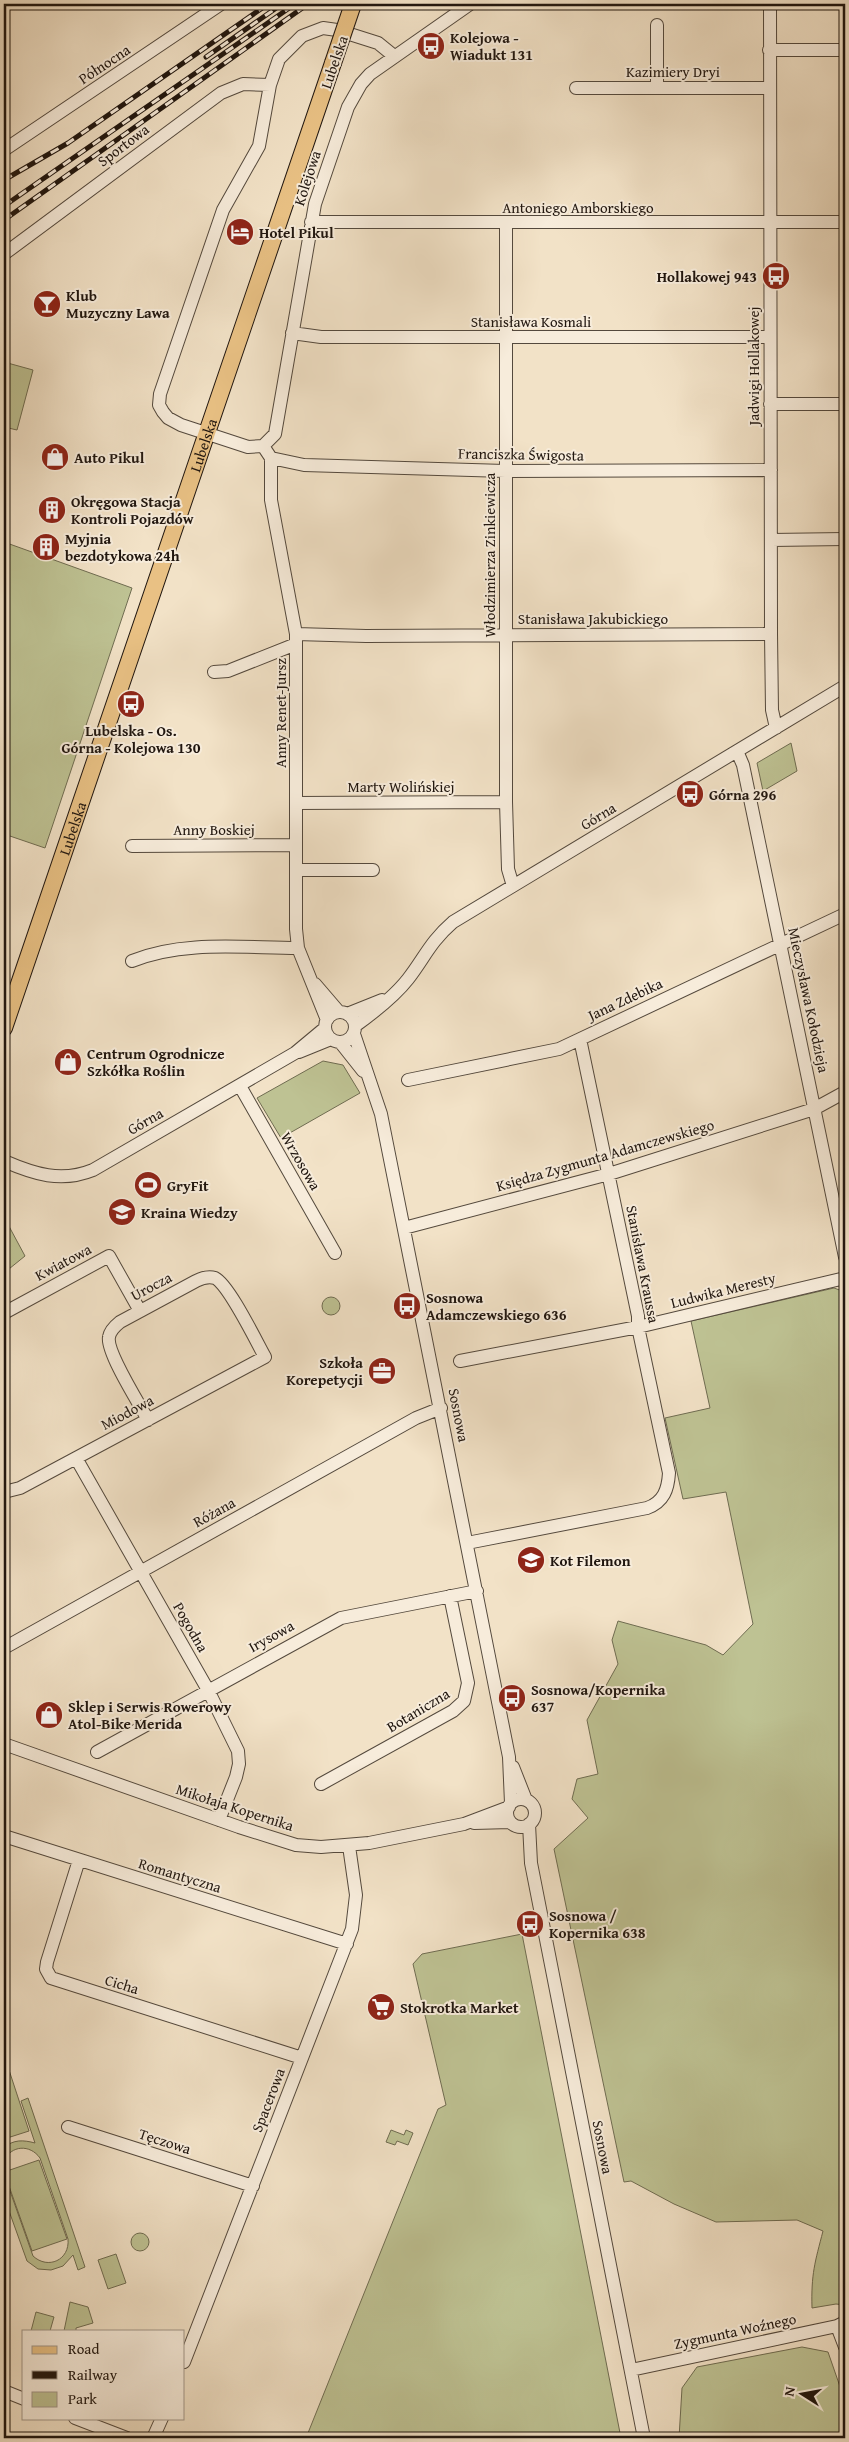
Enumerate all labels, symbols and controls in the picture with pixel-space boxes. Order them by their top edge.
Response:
place label: Kolejowa - Wiadukt 131 [450,27,533,65]
bus stop icon: Kolejowa - Wiadukt 131 [416,31,446,61]
street label: Lubelska [315,33,353,91]
street label: Północna [74,39,134,89]
street label: Kazimiery Dryi [626,61,720,82]
street label: Sportowa [93,119,153,171]
street label: Kolejowa [288,148,326,208]
street label: Antoniego Amborskiego [502,197,654,218]
hotel icon: Hotel Pikul [225,217,255,247]
place label: Hotel Pikul [259,222,334,243]
bus stop icon: Hollakowej 943 [761,261,791,291]
place label: Hollakowej 943 [657,266,757,287]
place label: Klub Muzyczny Lawa [66,285,170,323]
bar icon: Klub Muzyczny Lawa [32,289,62,319]
street label: Jadwigi Hollakowej [743,307,764,427]
street label: Stanisława Kosmali [471,311,591,332]
street label: Lubelska [184,415,222,474]
shop icon: Auto Pikul [40,442,70,472]
street label: Franciszka Świgosta [458,442,584,466]
place label: Auto Pikul [74,447,145,468]
street label: Włodzimierza Zinkiewicza [479,473,500,637]
place label: Okręgowa Stacja Kontroli Pojazdów [71,491,194,529]
building icon: Okręgowa Stacja Kontroli Pojazdów [37,495,67,525]
place label: Myjnia bezdotykowa 24h [65,528,180,566]
building icon: Myjnia bezdotykowa 24h [31,532,61,562]
street label: Stanisława Jakubickiego [518,608,668,629]
street label: Anny Renet-Jursz [270,658,291,768]
bus stop icon: Lubelska - Os. Górna - Kolejowa 130 [116,689,146,719]
place label: Lubelska - Os. Górna - Kolejowa 130 [61,720,201,758]
street label: Marty Wolińskiej [347,776,455,797]
bus stop icon: Górna 296 [675,779,705,809]
place label: Górna 296 [709,784,776,805]
street label: Górna [576,797,620,835]
street label: Lubelska [53,799,91,858]
street label: Anny Boskiej [173,819,255,840]
street label: Mieczysława Kołodzieja [783,926,835,1074]
street label: Jana Zdebika [582,973,666,1026]
place label: Centrum Ogrodnicze Szkółka Roślin [87,1043,225,1081]
shop icon: Centrum Ogrodnicze Szkółka Roślin [53,1047,83,1077]
street label: Górna [123,1102,167,1140]
street label: Księdza Zygmunta Adamczewskiego [494,1114,717,1196]
street label: Wrzosowa [276,1128,326,1194]
sports icon: GryFit [133,1170,163,1200]
place label: GryFit [167,1175,209,1196]
school or university icon: Kraina Wiedzy [107,1197,137,1227]
place label: Kraina Wiedzy [141,1202,238,1223]
street label: Stanisława Kraussa [621,1203,665,1325]
street label: Kwiatowa [31,1238,95,1286]
street label: Urocza [127,1266,175,1306]
street label: Ludwika Meresty [668,1267,778,1313]
place label: Sosnowa Adamczewskiego 636 [426,1287,567,1325]
bus stop icon: Sosnowa Adamczewskiego 636 [392,1291,422,1321]
place label: Szkoła Korepetycji [286,1352,363,1390]
office icon: Szkoła Korepetycji [367,1356,397,1386]
street label: Sosnowa [444,1386,474,1444]
street label: Miodowa [97,1389,157,1435]
street label: Różana [189,1492,239,1532]
school or university icon: Kot Filemon [516,1545,546,1575]
place label: Kot Filemon [550,1550,631,1571]
street label: Pogodna [168,1598,214,1656]
street label: Irysowa [244,1615,298,1657]
place label: Sosnowa/Kopernika 637 [531,1679,666,1717]
street label: Botaniczna [383,1683,453,1737]
bus stop icon: Sosnowa/Kopernika 637 [497,1683,527,1713]
place label: Sklep i Serwis Rowerowy Atol-Bike Merida [68,1696,232,1734]
shop icon: Sklep i Serwis Rowerowy Atol-Bike Merida [34,1700,64,1730]
street label: Mikołaja Kopernika [173,1778,297,1836]
street label: Romantyczna [136,1852,224,1898]
place label: Sosnowa / Kopernika 638 [549,1905,646,1943]
bus stop icon: Sosnowa / Kopernika 638 [515,1909,545,1939]
street label: Cicha [103,1969,141,1999]
supermarket icon: Stokrotka Market [366,1992,396,2022]
place label: Stokrotka Market [400,1997,519,2018]
street label: Spacerowa [246,2065,290,2135]
street label: Sosnowa [588,2118,618,2176]
street label: Tęczowa [136,2123,194,2159]
street label: Zygmunta Woźnego [672,2308,798,2354]
legend [22,2330,185,2420]
text: Road [68,2338,99,2359]
text: Railway [68,2364,118,2385]
north arrow [776,2370,826,2420]
text: N [779,2384,800,2398]
text: Park [68,2388,97,2409]

